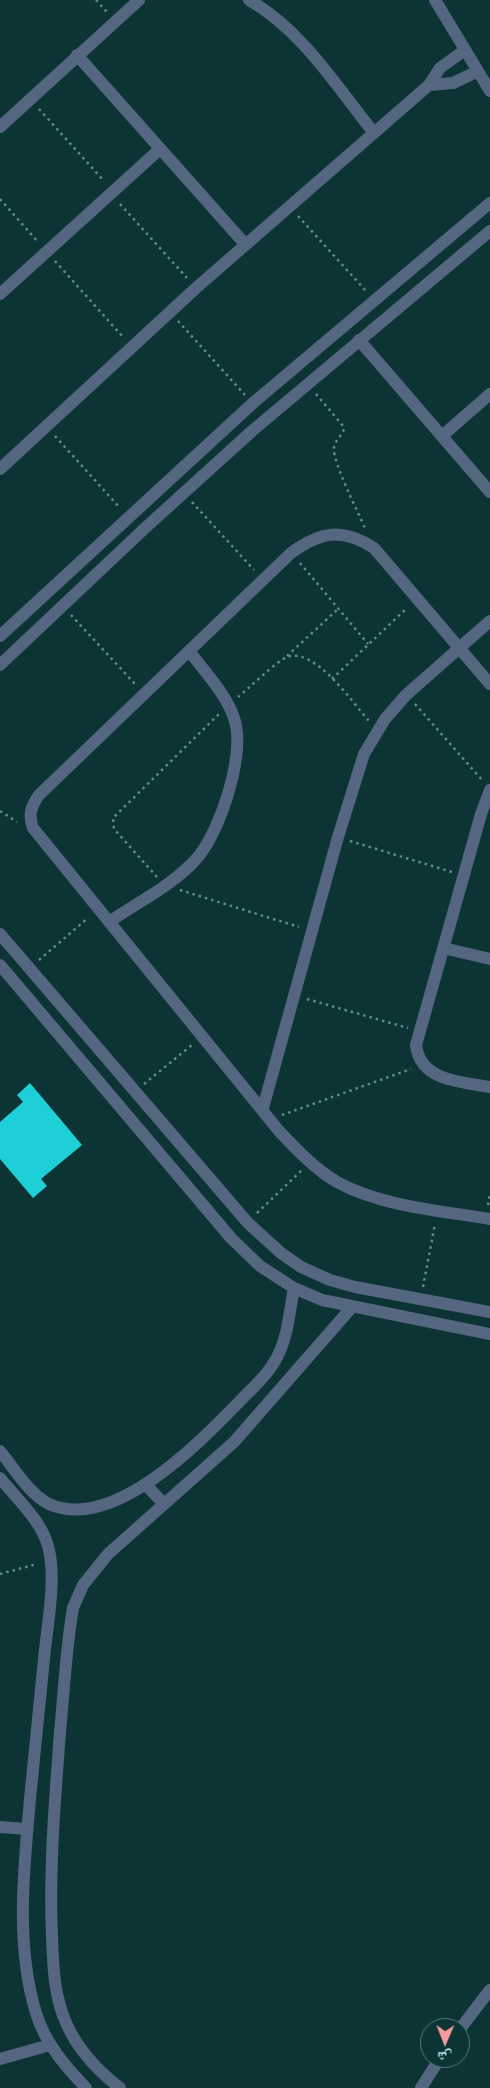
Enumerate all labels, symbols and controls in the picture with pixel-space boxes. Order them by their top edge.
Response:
north arrow [420,2018,470,2068]
text: ش [437,2049,452,2065]

